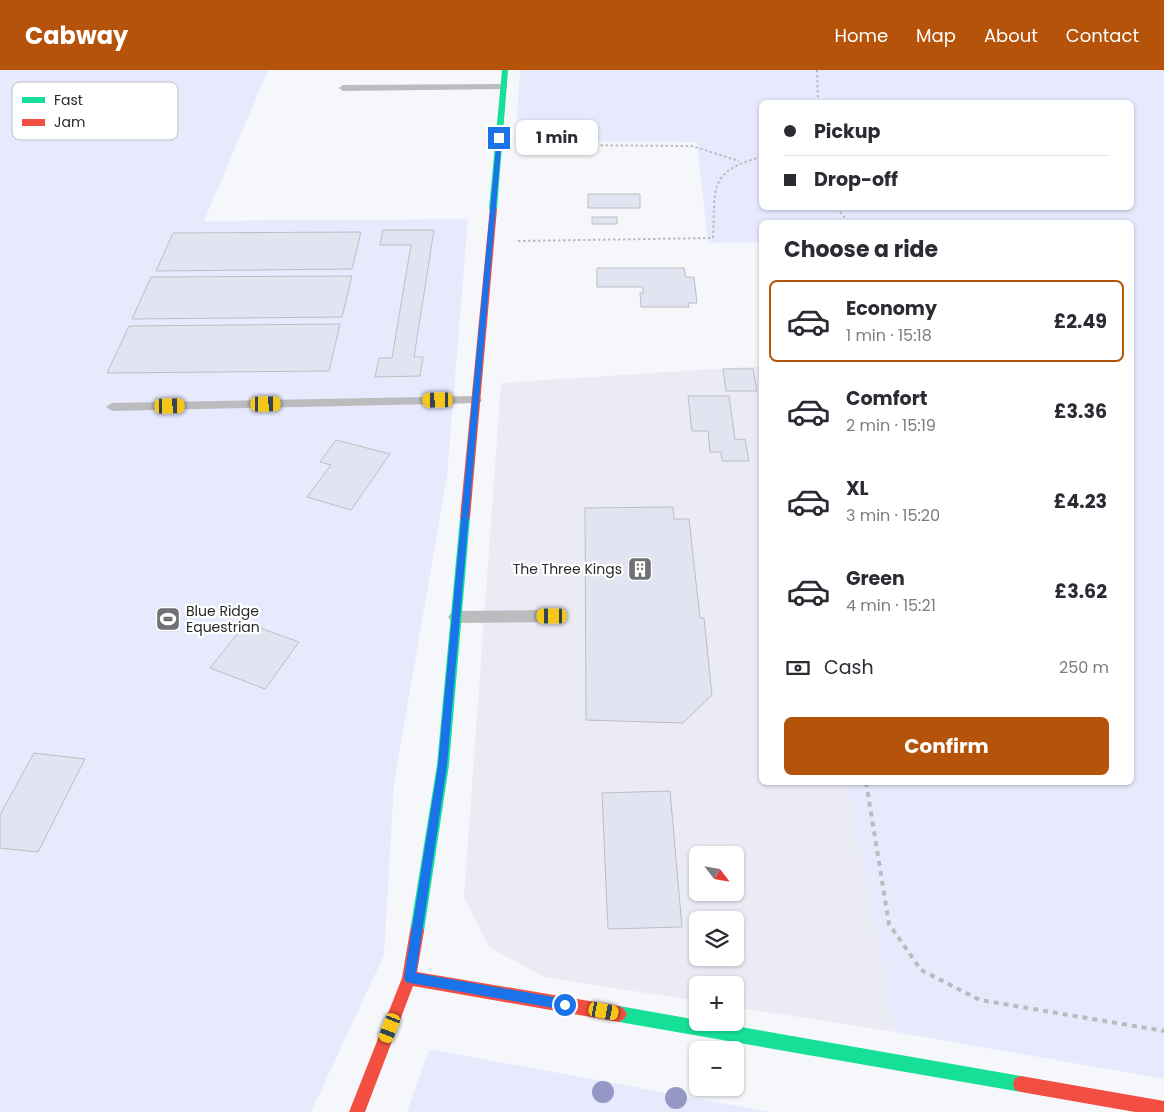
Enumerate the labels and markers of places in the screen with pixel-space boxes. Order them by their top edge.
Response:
building icon: The Three Kings [627,556,653,582]
place label: The Three Kings [513,559,622,579]
place label: Blue Ridge Equestrian [186,601,260,637]
sports icon: Blue Ridge Equestrian [155,606,181,632]

